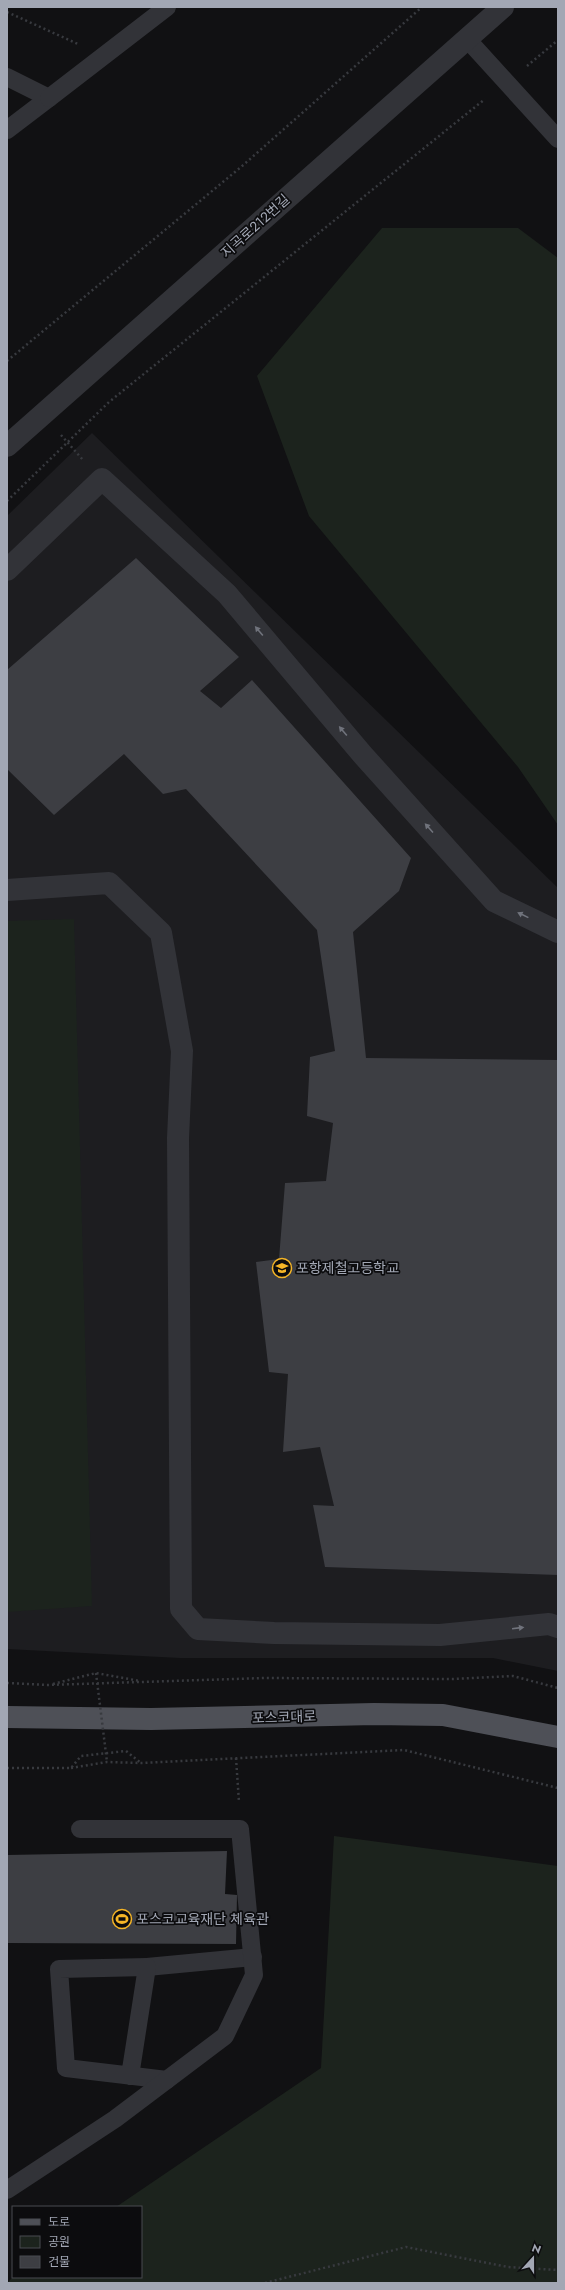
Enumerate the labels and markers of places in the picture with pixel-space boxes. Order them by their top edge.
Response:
school or university icon: 포항제철고등학교 [271,1257,293,1279]
place label: 포항제철고등학교 [296,1258,399,1278]
sports icon: 포스코교육재단 체육관 [111,1908,133,1930]
place label: 포스코교육재단 체육관 [136,1909,269,1929]

